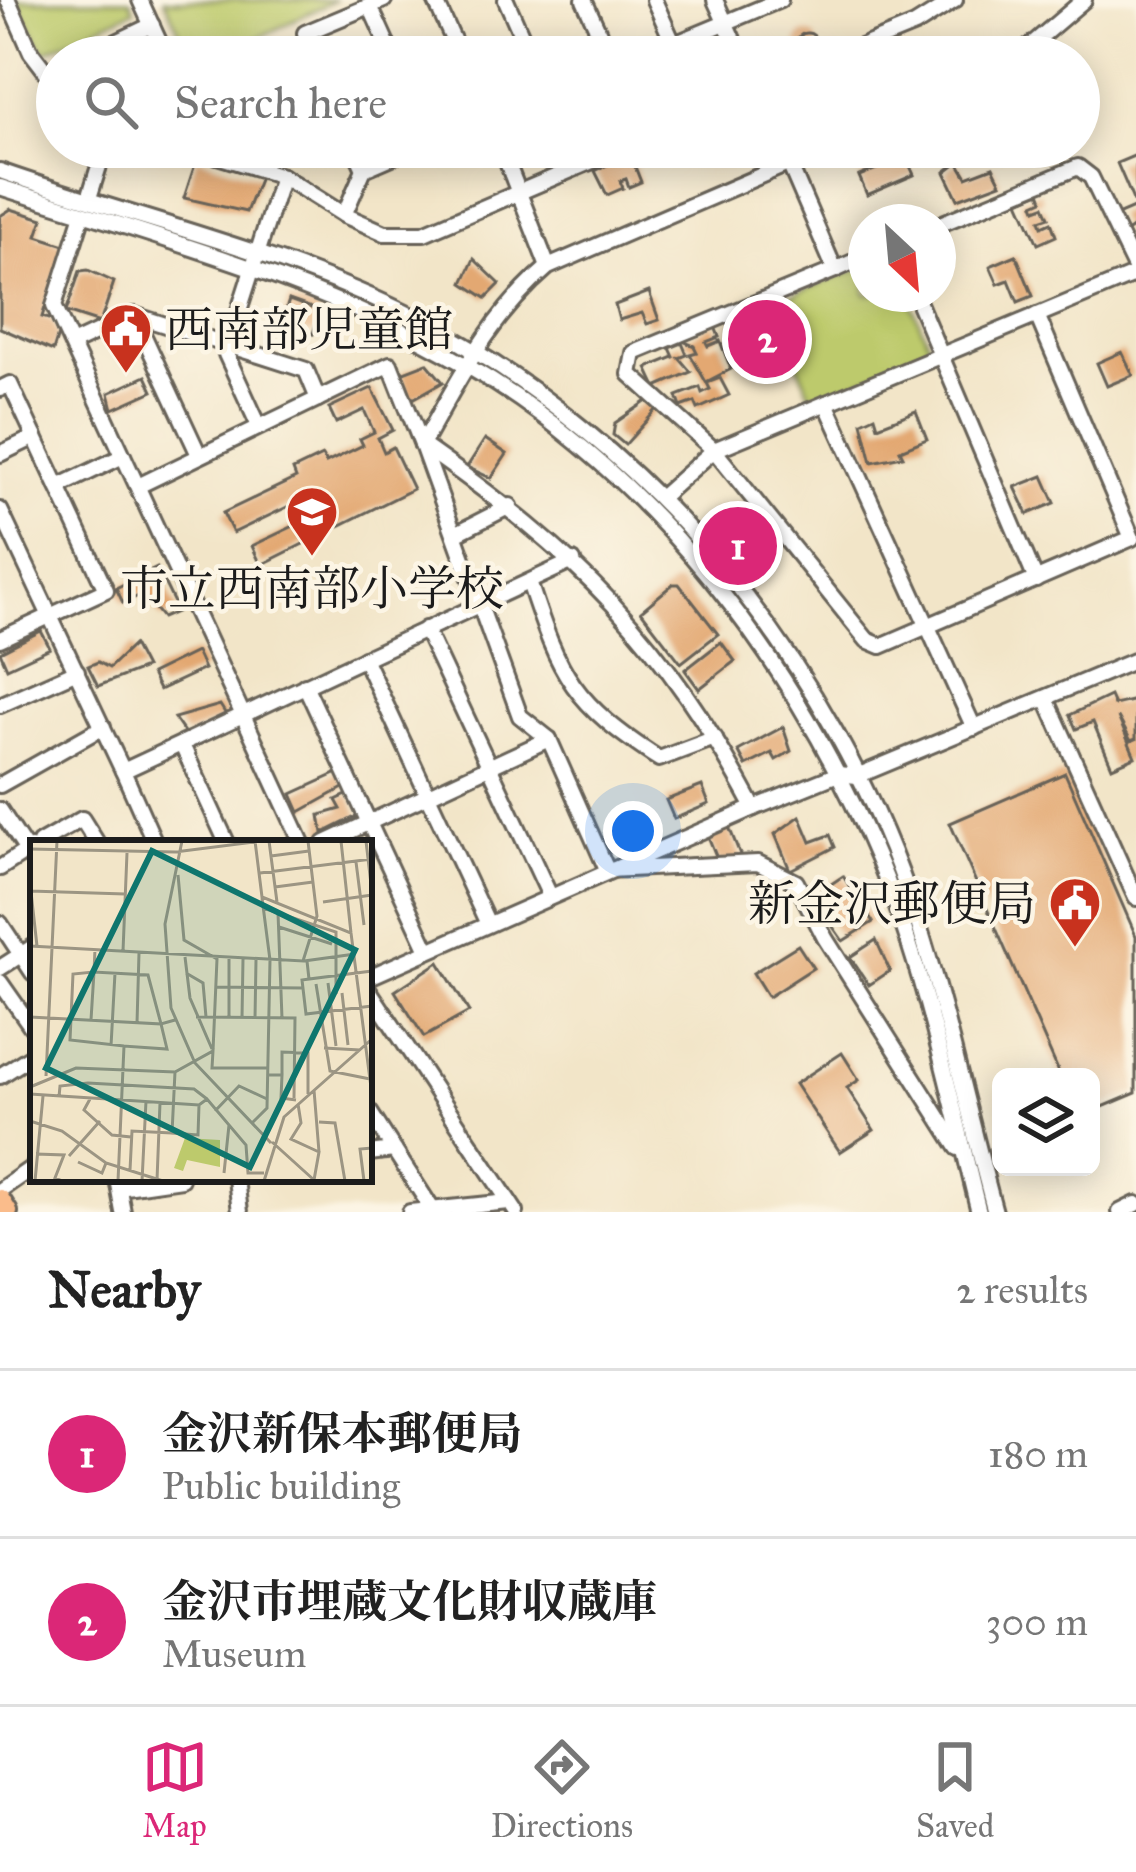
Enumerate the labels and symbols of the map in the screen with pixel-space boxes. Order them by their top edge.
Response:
north arrow [848,204,956,312]
pin: 2 [728,294,806,384]
place label: 西南部児童館 [165,300,453,359]
public building icon: 西南部児童館 [98,301,154,375]
school or university icon: 市立西南部小学校 [284,484,340,558]
pin: 1 [699,501,777,591]
place label: 市立西南部小学校 [120,559,504,618]
your location [603,801,663,861]
inset map [30,840,372,1182]
place label: 新金沢郵便局 [748,874,1036,933]
public building icon: 新金沢郵便局 [1047,875,1103,949]

